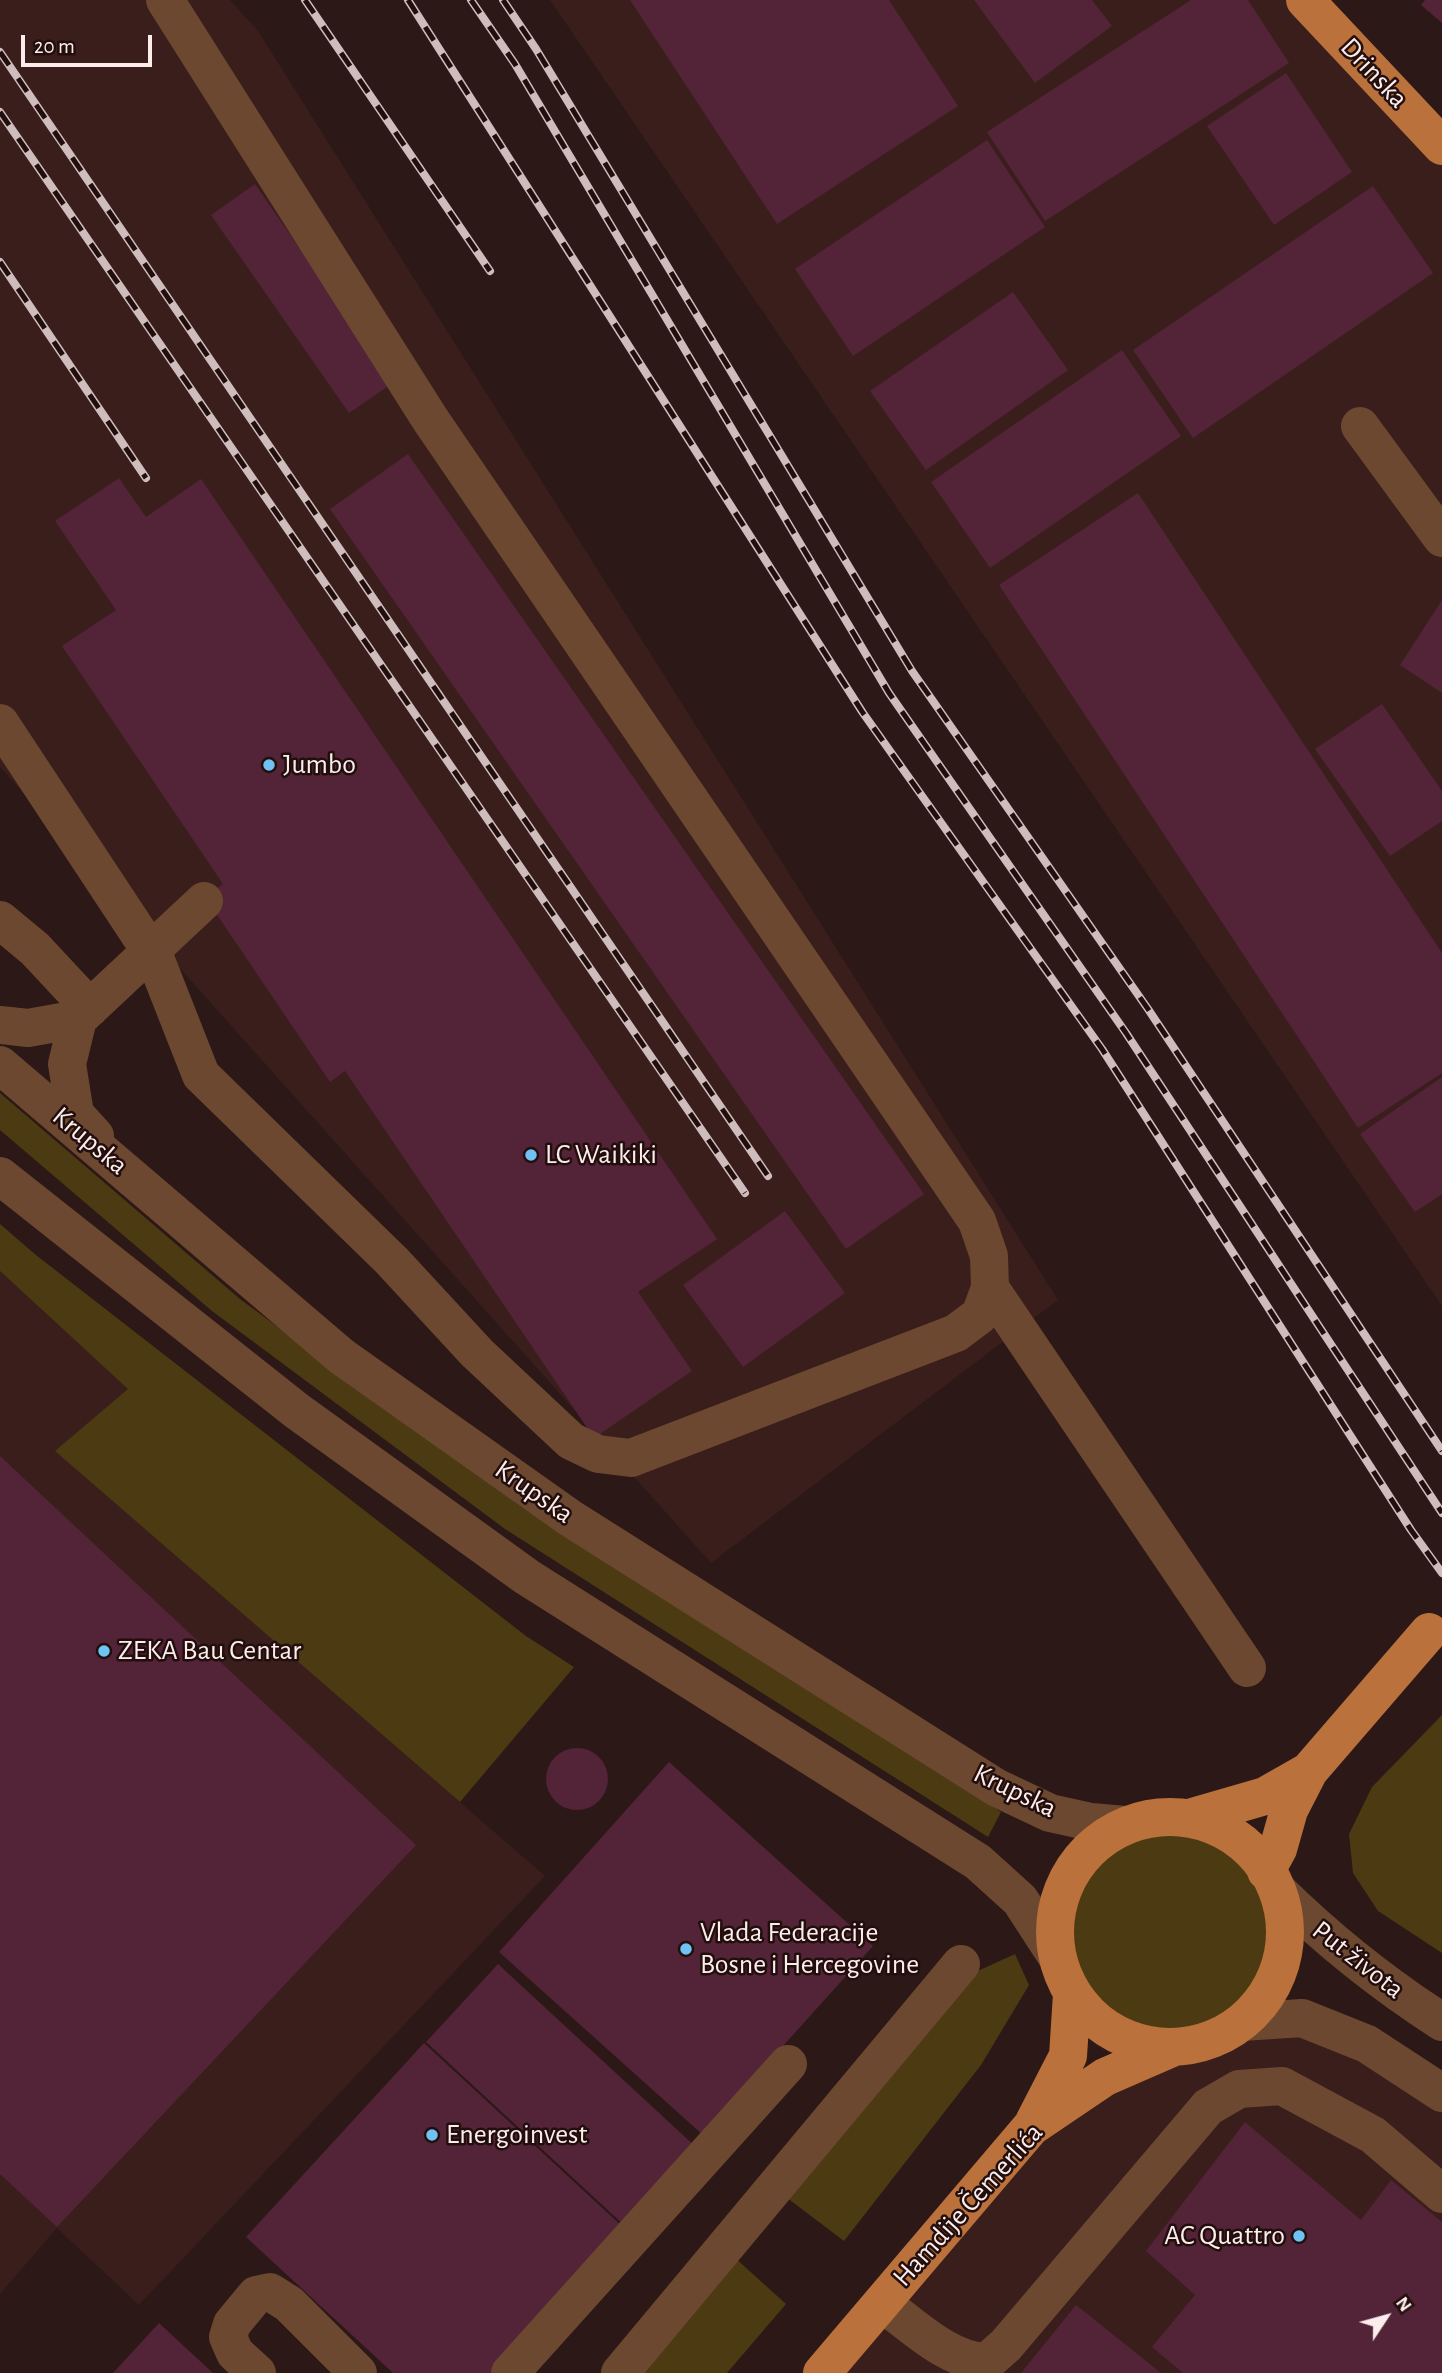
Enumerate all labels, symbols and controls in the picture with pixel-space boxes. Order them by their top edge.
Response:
scale bar [24,21,156,65]
street label: Drinska [1333,31,1415,115]
text: 20 m [34,36,75,57]
place label: Jumbo [283,748,356,782]
marker: Jumbo [261,757,277,773]
street label: Krupska [45,1100,135,1182]
place label: LC Waikiki [545,1138,657,1172]
marker: LC Waikiki [523,1147,539,1163]
street label: Krupska [488,1453,580,1531]
place label: ZEKA Bau Centar [118,1634,301,1668]
marker: ZEKA Bau Centar [96,1643,112,1659]
street label: Krupska [968,1757,1062,1825]
street label: Put života [1305,1914,1411,2006]
place label: Vlada Federacije Bosne i Hercegovine [700,1916,919,1982]
marker: Vlada Federacije Bosne i Hercegovine [678,1941,694,1957]
street label: Hamdije Čemerlića [886,2116,1050,2294]
place label: Energoinvest [446,2118,587,2152]
marker: Energoinvest [424,2127,440,2143]
place label: AC Quattro [1164,2219,1285,2253]
marker: AC Quattro [1291,2228,1307,2244]
north arrow [1351,2282,1421,2352]
text: N [1392,2293,1415,2315]

